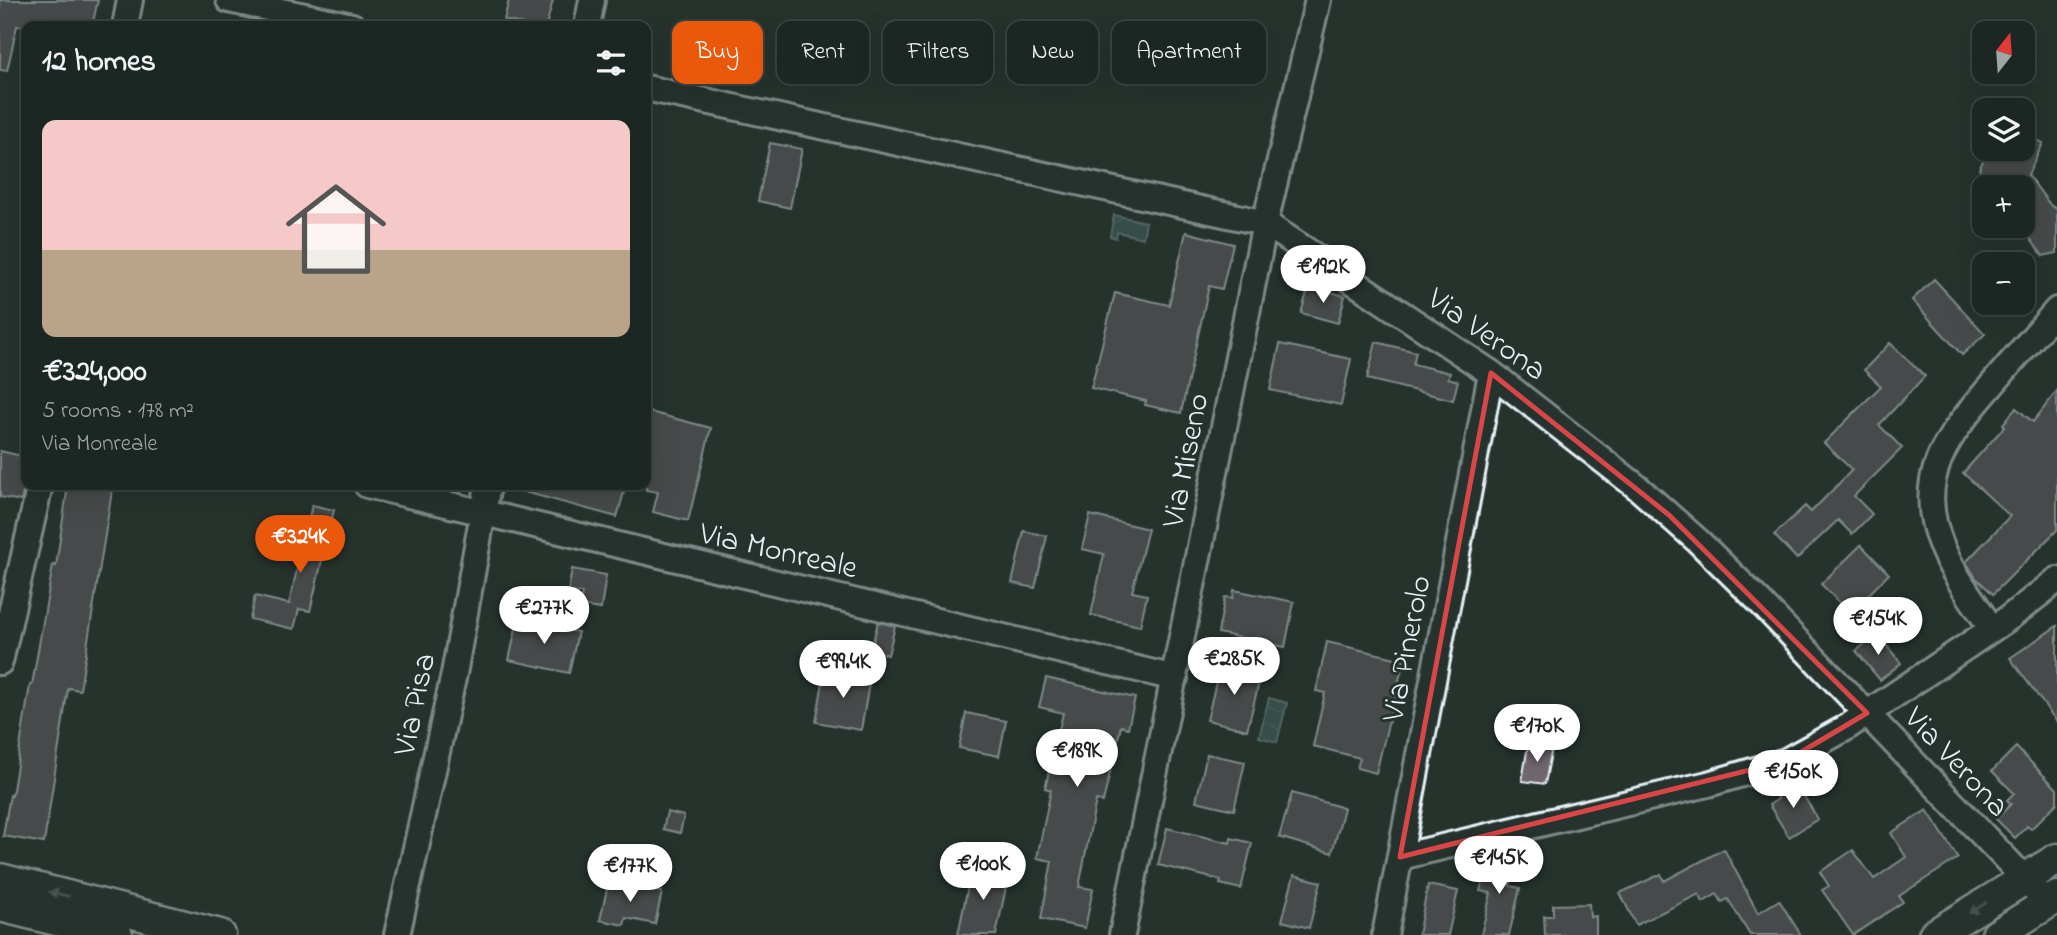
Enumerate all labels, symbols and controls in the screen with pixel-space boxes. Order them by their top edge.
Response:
chip: Buy [672,21,763,84]
chip: Rent [777,21,869,84]
chip: Filters [883,21,993,84]
chip: New [1007,21,1098,84]
chip: Apartment [1112,21,1266,84]
north arrow [1972,21,2035,84]
map controls [1972,21,2035,315]
text: 12 homes [42,41,156,85]
icon: filters [592,44,630,82]
button: layers [1972,98,2035,161]
icon: home [273,166,399,292]
button: + [1972,175,2035,238]
pin: €192K [1274,246,1372,305]
text: €192K [1297,251,1349,284]
button: − [1972,252,2035,315]
street label: Via Verona [1416,277,1555,394]
text: €324,000 [42,351,147,395]
street label: Via Miseno [1151,389,1223,533]
text: 5 rooms · 178 m² [42,395,194,428]
text: Via Monreale [42,428,158,461]
street label: Via Monreale [694,511,862,594]
pin: €324K [251,516,349,575]
text: €324K [271,521,329,554]
street label: Via Pinerolo [1371,572,1446,727]
pin: €277K [495,586,593,646]
text: €277K [515,592,573,625]
pin: €154K [1829,598,1927,657]
text: €154K [1849,603,1907,636]
pin: €285K [1185,638,1283,697]
pin: €99.4K [786,640,900,700]
text: €285K [1204,643,1264,676]
text: €99.4K [815,646,871,679]
street label: Via Pisa [382,649,450,761]
street label: Via Verona [1891,697,2019,829]
pin: €170K [1488,704,1586,764]
text: €170K [1510,710,1564,743]
pin: €189K [1028,730,1126,789]
text: €189K [1052,735,1102,768]
pin: €150K [1744,750,1842,810]
text: €150K [1764,756,1822,789]
pin: €145K [1450,836,1548,896]
pin: €100K [934,842,1032,902]
text: €145K [1470,842,1528,875]
pin: €177K [581,844,679,904]
text: €100K [956,848,1010,881]
text: €177K [603,850,657,883]
one-way arrow [48,888,70,899]
one-way arrow [1969,901,1988,914]

